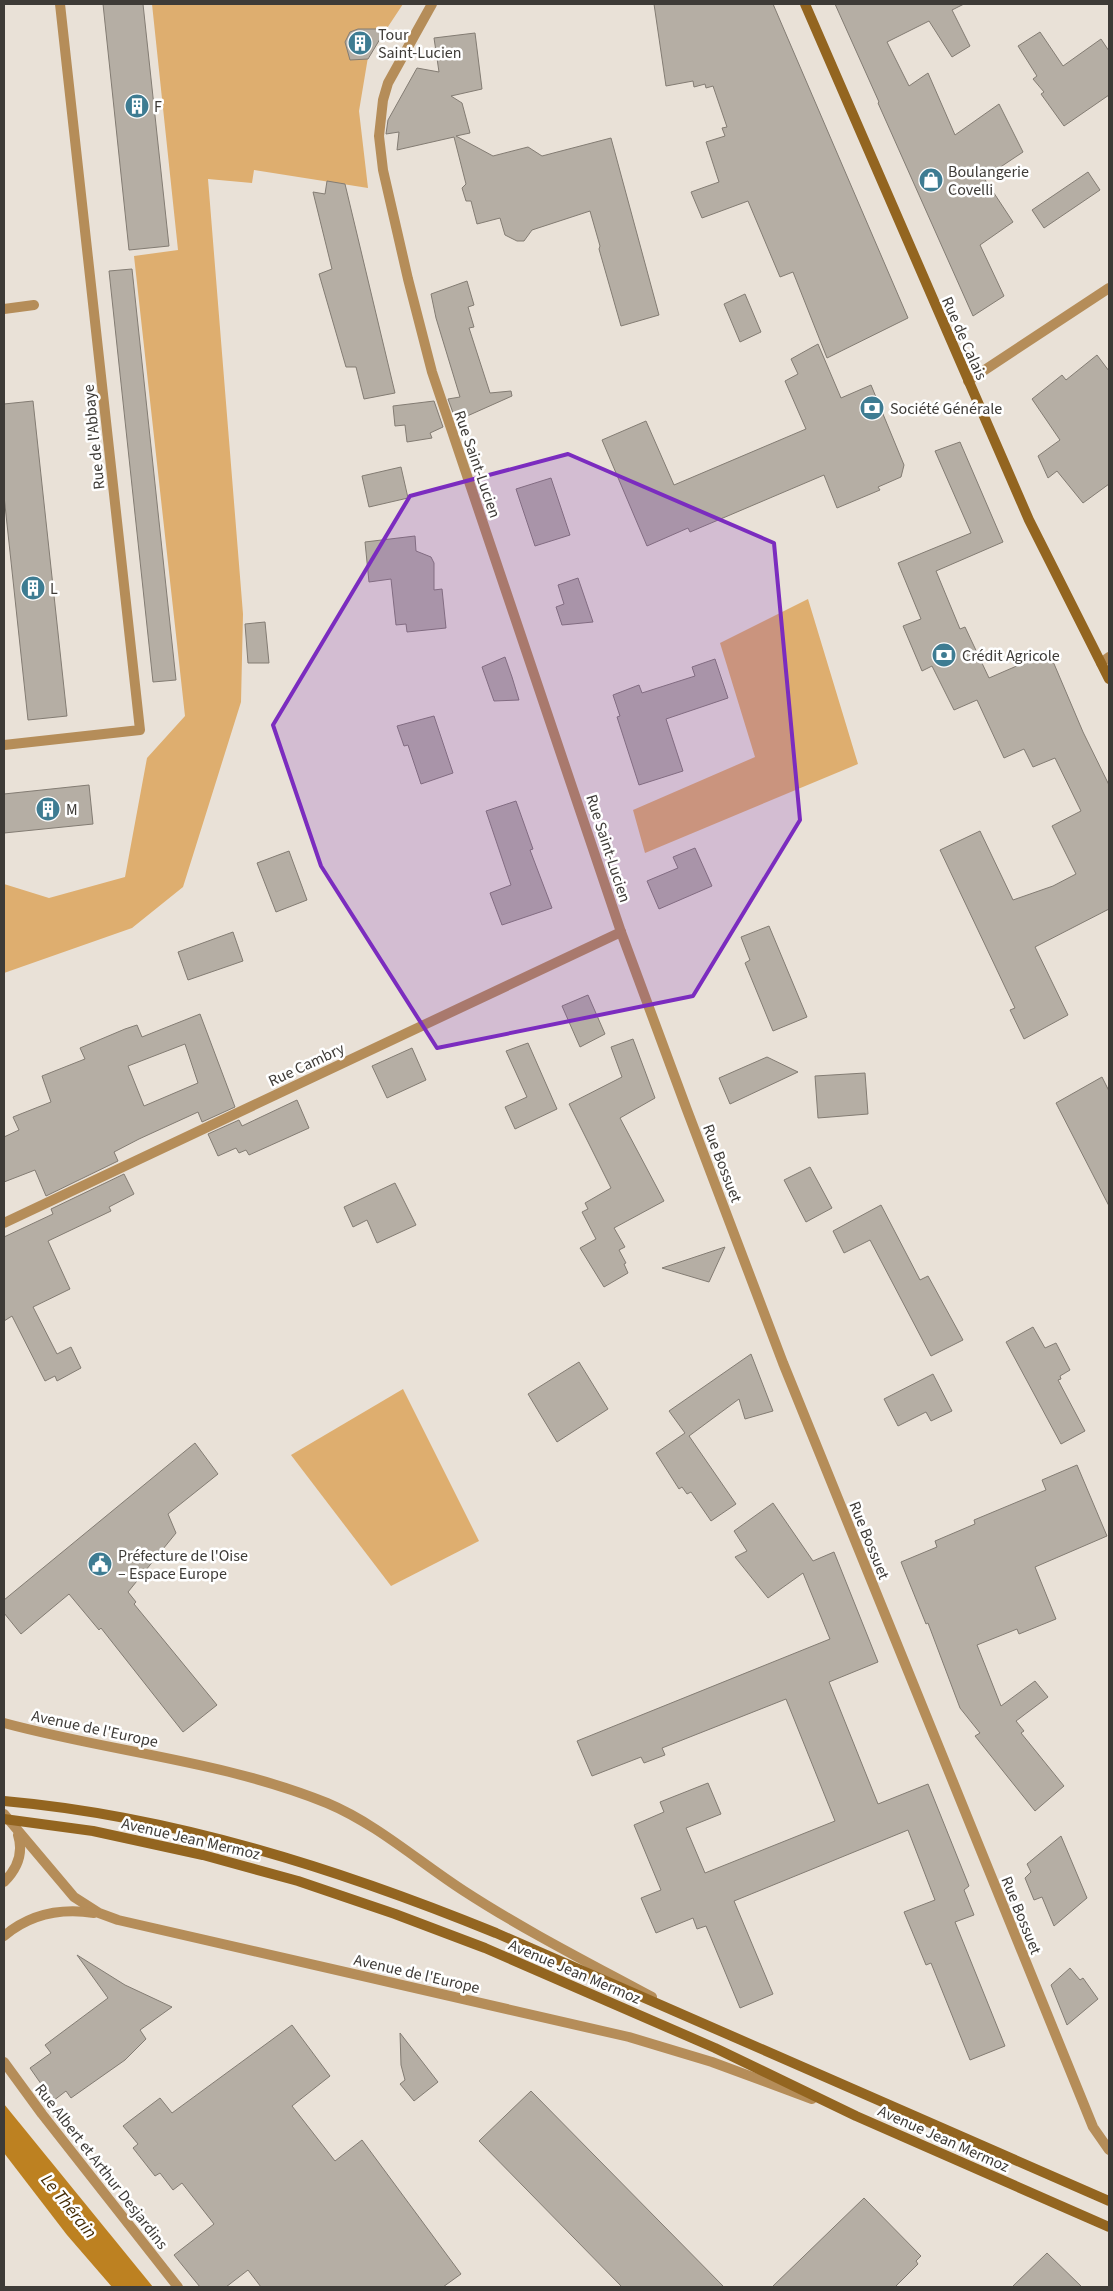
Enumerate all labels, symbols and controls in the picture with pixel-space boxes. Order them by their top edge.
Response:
place label: Tour Saint-Lucien [378,24,462,64]
building icon: Tour Saint-Lucien [347,30,373,56]
building icon: F [124,93,150,119]
place label: F [154,96,162,118]
place label: Boulangerie Covelli [948,161,1029,201]
shop icon: Boulangerie Covelli [918,167,944,193]
street label: Rue de Calais [936,293,992,384]
street label: Rue de l'Abbaye [78,383,110,491]
bank icon: Société Générale [859,395,885,421]
place label: Société Générale [890,398,1002,420]
street label: Rue Saint-Lucien [448,408,506,521]
building icon: L [20,575,46,601]
place label: L [50,578,58,600]
bank icon: Crédit Agricole [931,642,957,668]
place label: Crédit Agricole [962,645,1060,667]
street label: Rue Saint-Lucien [580,791,636,905]
building icon: M [35,796,61,822]
place label: M [66,799,78,821]
street label: Rue Cambry [265,1037,349,1092]
street label: Rue Bossuet [697,1121,747,1206]
street label: Rue Bossuet [843,1498,895,1583]
place label: Préfecture de l'Oise – Espace Europe [118,1545,248,1585]
public building icon: Préfecture de l'Oise – Espace Europe [87,1551,113,1577]
street label: Avenue de l'Europe [30,1705,160,1753]
street label: Avenue Jean Mermoz [119,1812,262,1866]
street label: Rue Bossuet [995,1873,1047,1958]
street label: Avenue Jean Mermoz [505,1934,644,2010]
street label: Avenue de l'Europe [352,1949,482,1999]
street label: Rue Albert et Arthur Desjardins [29,2079,173,2254]
street label: Avenue Jean Mermoz [874,2100,1013,2178]
water label: Le Thérain [35,2169,103,2244]

